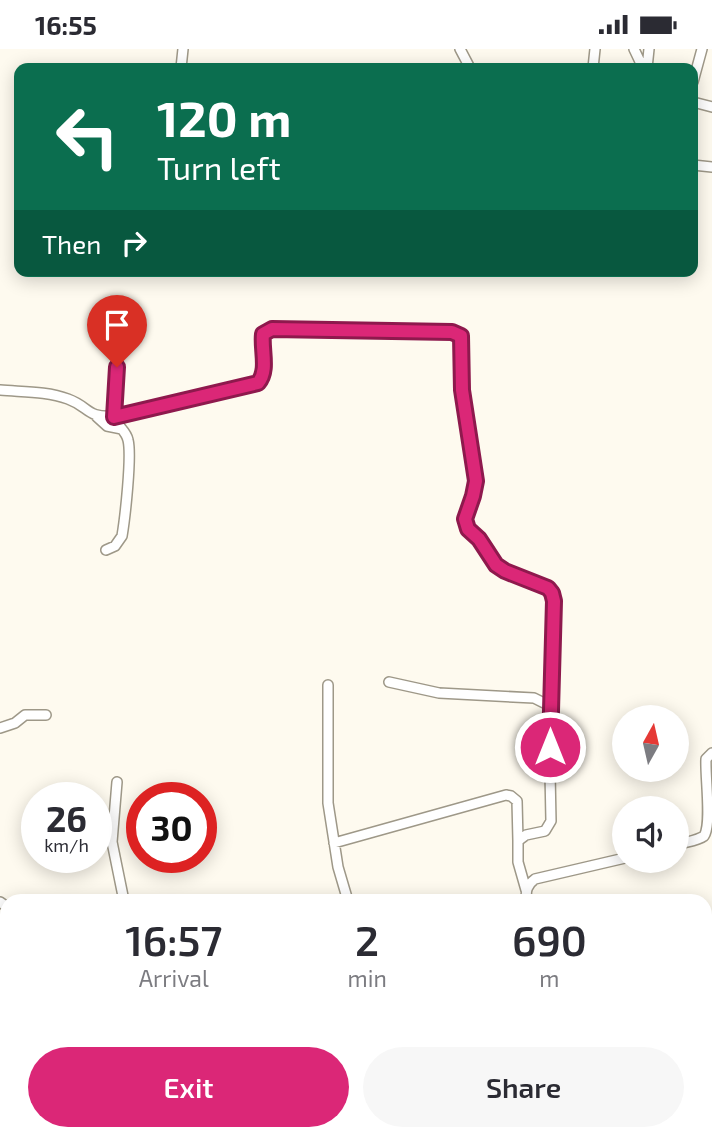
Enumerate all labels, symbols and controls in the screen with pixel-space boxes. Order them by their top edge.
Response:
text: 16:55 [35,9,97,40]
text: 120 m [157,88,291,147]
icon: left [42,91,133,182]
text: Turn left [157,148,281,186]
icon: right [115,224,153,262]
text: Then [42,228,101,259]
pin [87,295,147,367]
icon: arrive [98,306,136,344]
north arrow [612,705,690,782]
map controls [612,705,689,873]
position arrow [513,710,587,784]
speed limit sign: 30 [126,782,217,873]
button: sound [612,796,689,873]
text: 26 [46,797,87,839]
text: km/h [44,834,89,856]
text: 16:57 [125,914,222,964]
text: 2 [355,914,379,964]
text: 690 [512,914,587,964]
text: Arrival [139,964,209,992]
text: min [348,964,387,992]
text: m [539,964,559,992]
button: Exit [28,1047,349,1127]
button: Share [363,1047,684,1127]

